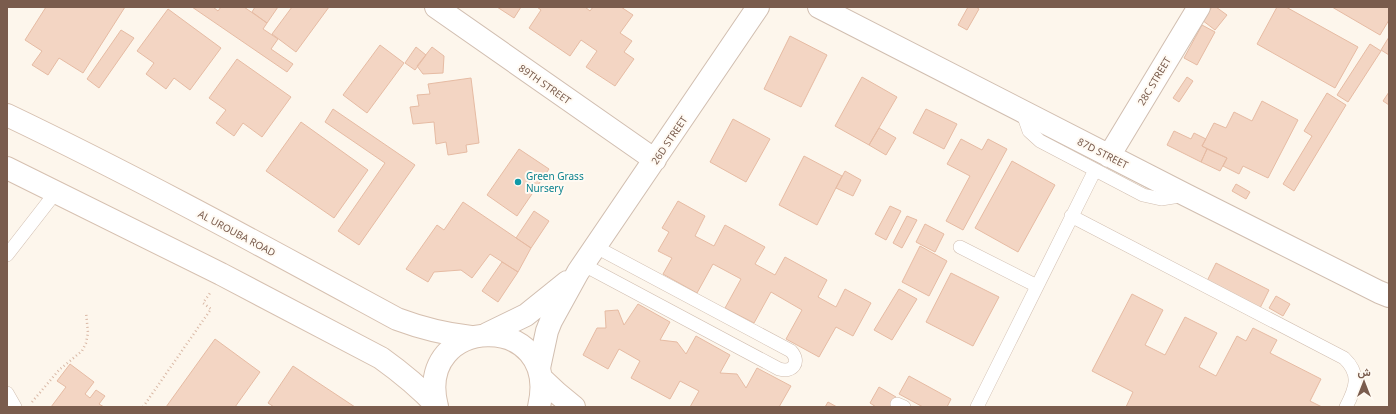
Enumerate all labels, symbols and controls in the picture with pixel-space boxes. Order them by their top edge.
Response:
street label: 28C STREET [1134,54,1174,108]
street label: 89TH STREET [516,61,574,107]
street label: 26D STREET [648,113,691,167]
street label: 87D STREET [1075,134,1131,172]
place label: Green Grass Nursery [526,169,584,195]
marker: Green Grass Nursery [513,177,523,187]
street label: AL UROUBA ROAD [196,207,278,259]
north arrow [1344,362,1384,402]
text: ش [1357,364,1371,379]

